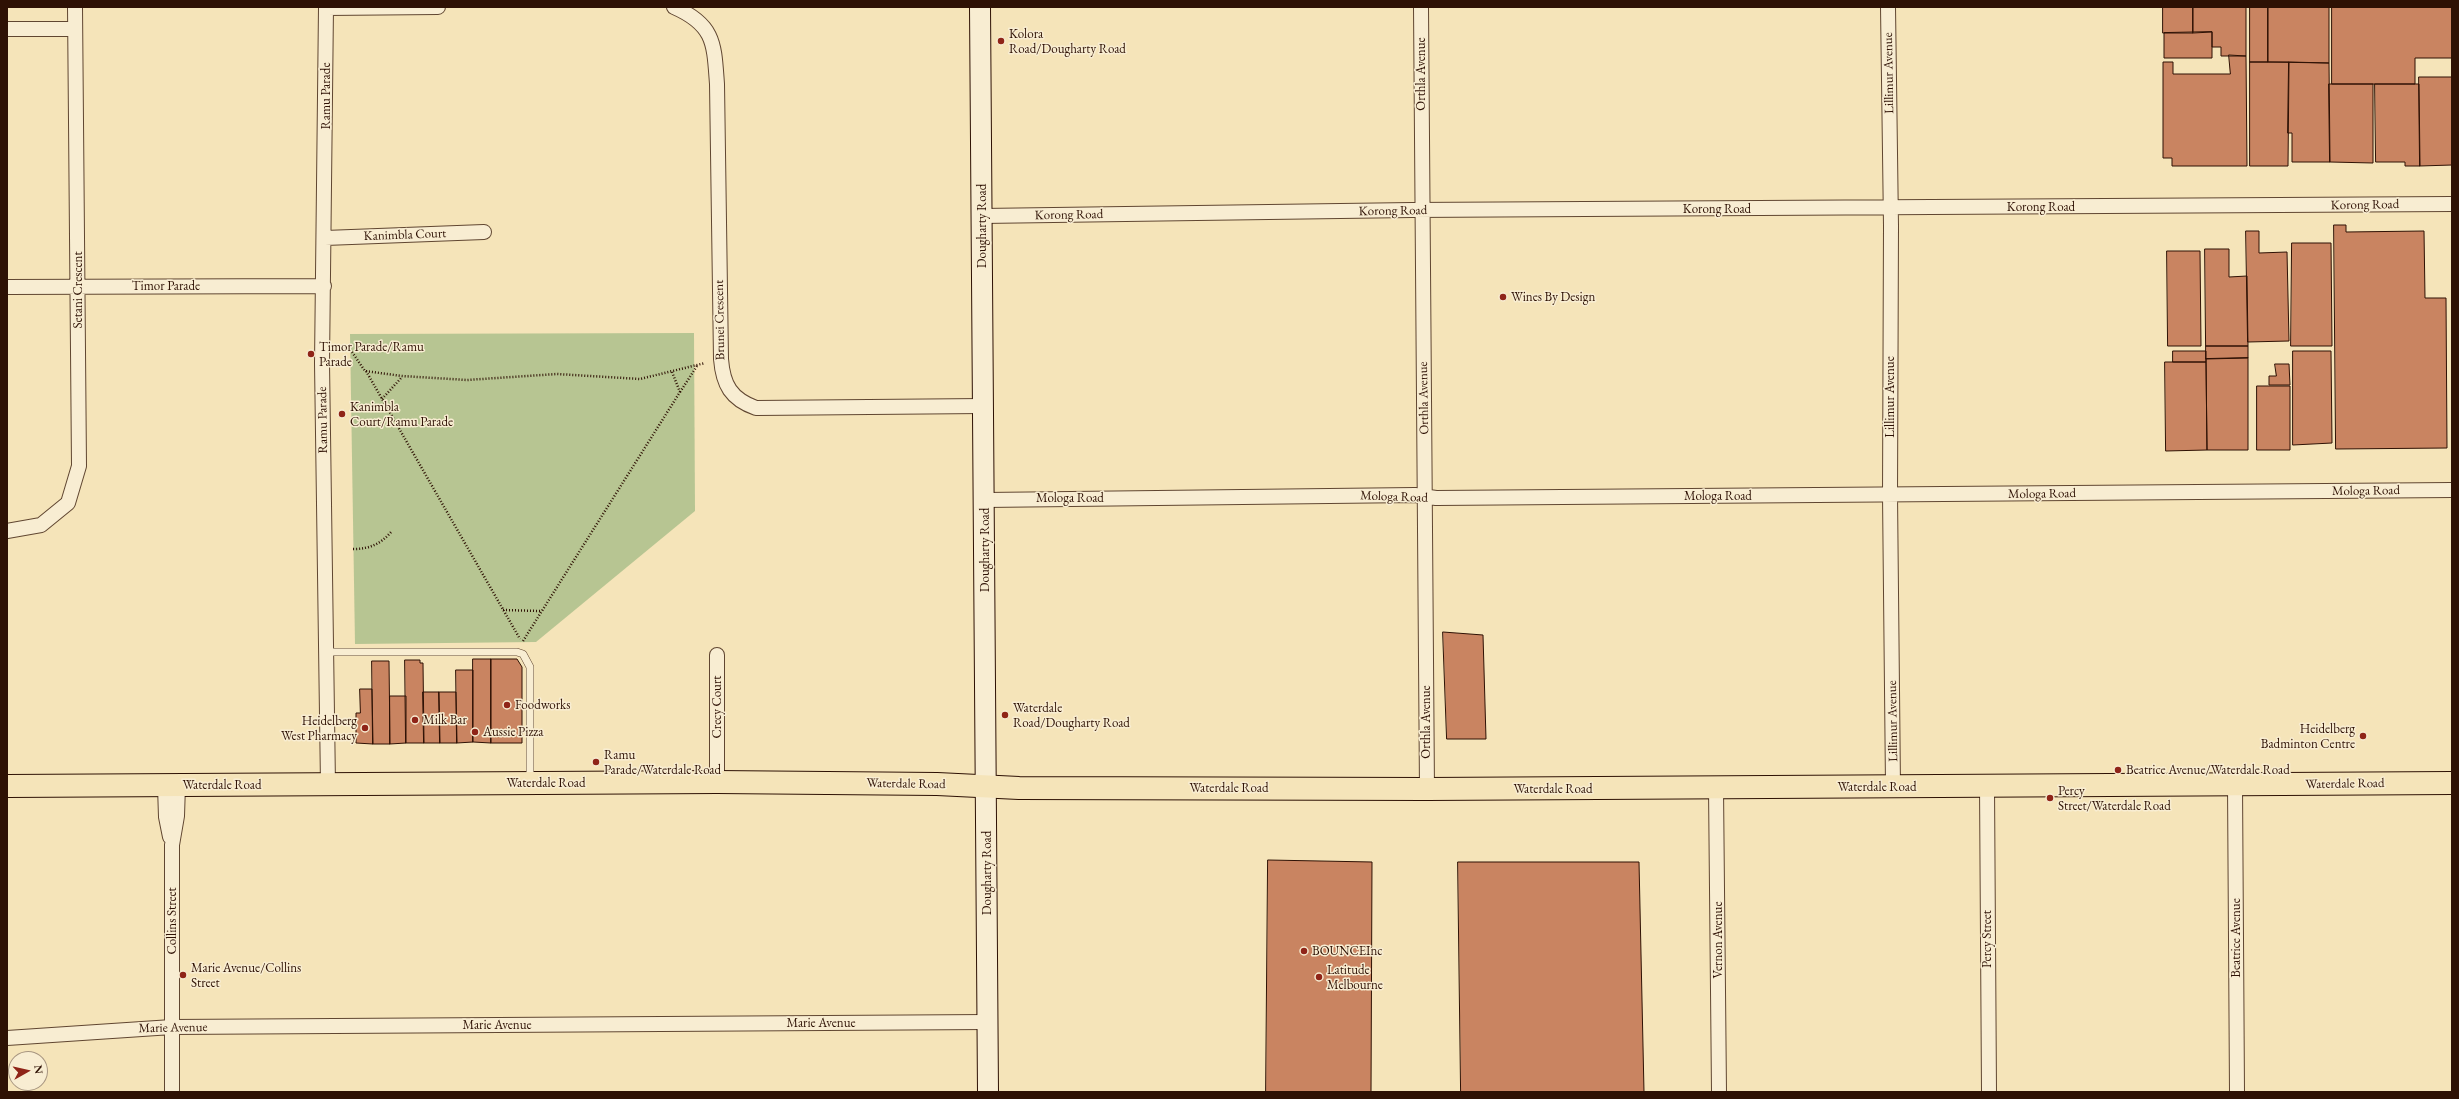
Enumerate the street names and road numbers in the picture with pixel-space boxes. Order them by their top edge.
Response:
street label: Lillimur Avenue [1880,32,1898,114]
street label: Orthla Avenue [1413,37,1429,111]
street label: Ramu Parade [318,63,334,129]
street label: Dougharty Road [974,184,990,268]
street label: Korong Road [2331,197,2399,213]
street label: Korong Road [2007,199,2075,215]
street label: Korong Road [1683,201,1751,217]
street label: Korong Road [1359,203,1427,219]
street label: Korong Road [1035,207,1103,223]
street label: Kanimbla Court [363,226,447,244]
street label: Setani Crescent [70,252,86,328]
street label: Timor Parade [132,278,200,294]
street label: Brunei Crescent [711,280,729,360]
street label: Lillimur Avenue [1882,356,1898,438]
street label: Orthla Avenue [1416,361,1432,435]
street label: Ramu Parade [315,386,331,454]
street label: Mologa Road [2332,483,2400,499]
street label: Mologa Road [2008,486,2076,502]
street label: Mologa Road [1360,488,1428,506]
street label: Mologa Road [1684,488,1752,504]
street label: Mologa Road [1036,490,1104,506]
street label: Dougharty Road [977,508,993,592]
street label: Crecy Court [709,676,725,738]
street label: Lillimur Avenue [1884,680,1902,762]
street label: Orthla Avenue [1418,685,1434,759]
street label: Waterdale Road [506,775,586,791]
street label: Waterdale Road [866,776,946,792]
street label: Waterdale Road [2305,776,2385,792]
street label: Waterdale Road [182,777,262,793]
street label: Waterdale Road [1837,779,1917,795]
street label: Waterdale Road [1189,780,1269,796]
street label: Waterdale Road [1513,781,1593,797]
street label: Dougharty Road [979,831,995,915]
street label: Collins Street [164,887,180,955]
street label: Beatrice Avenue [2228,898,2244,978]
street label: Vernon Avenue [1710,902,1726,978]
street label: Percy Street [1979,910,1995,968]
street label: Marie Avenue [786,1015,856,1031]
street label: Marie Avenue [462,1017,532,1033]
street label: Marie Avenue [138,1020,208,1036]

